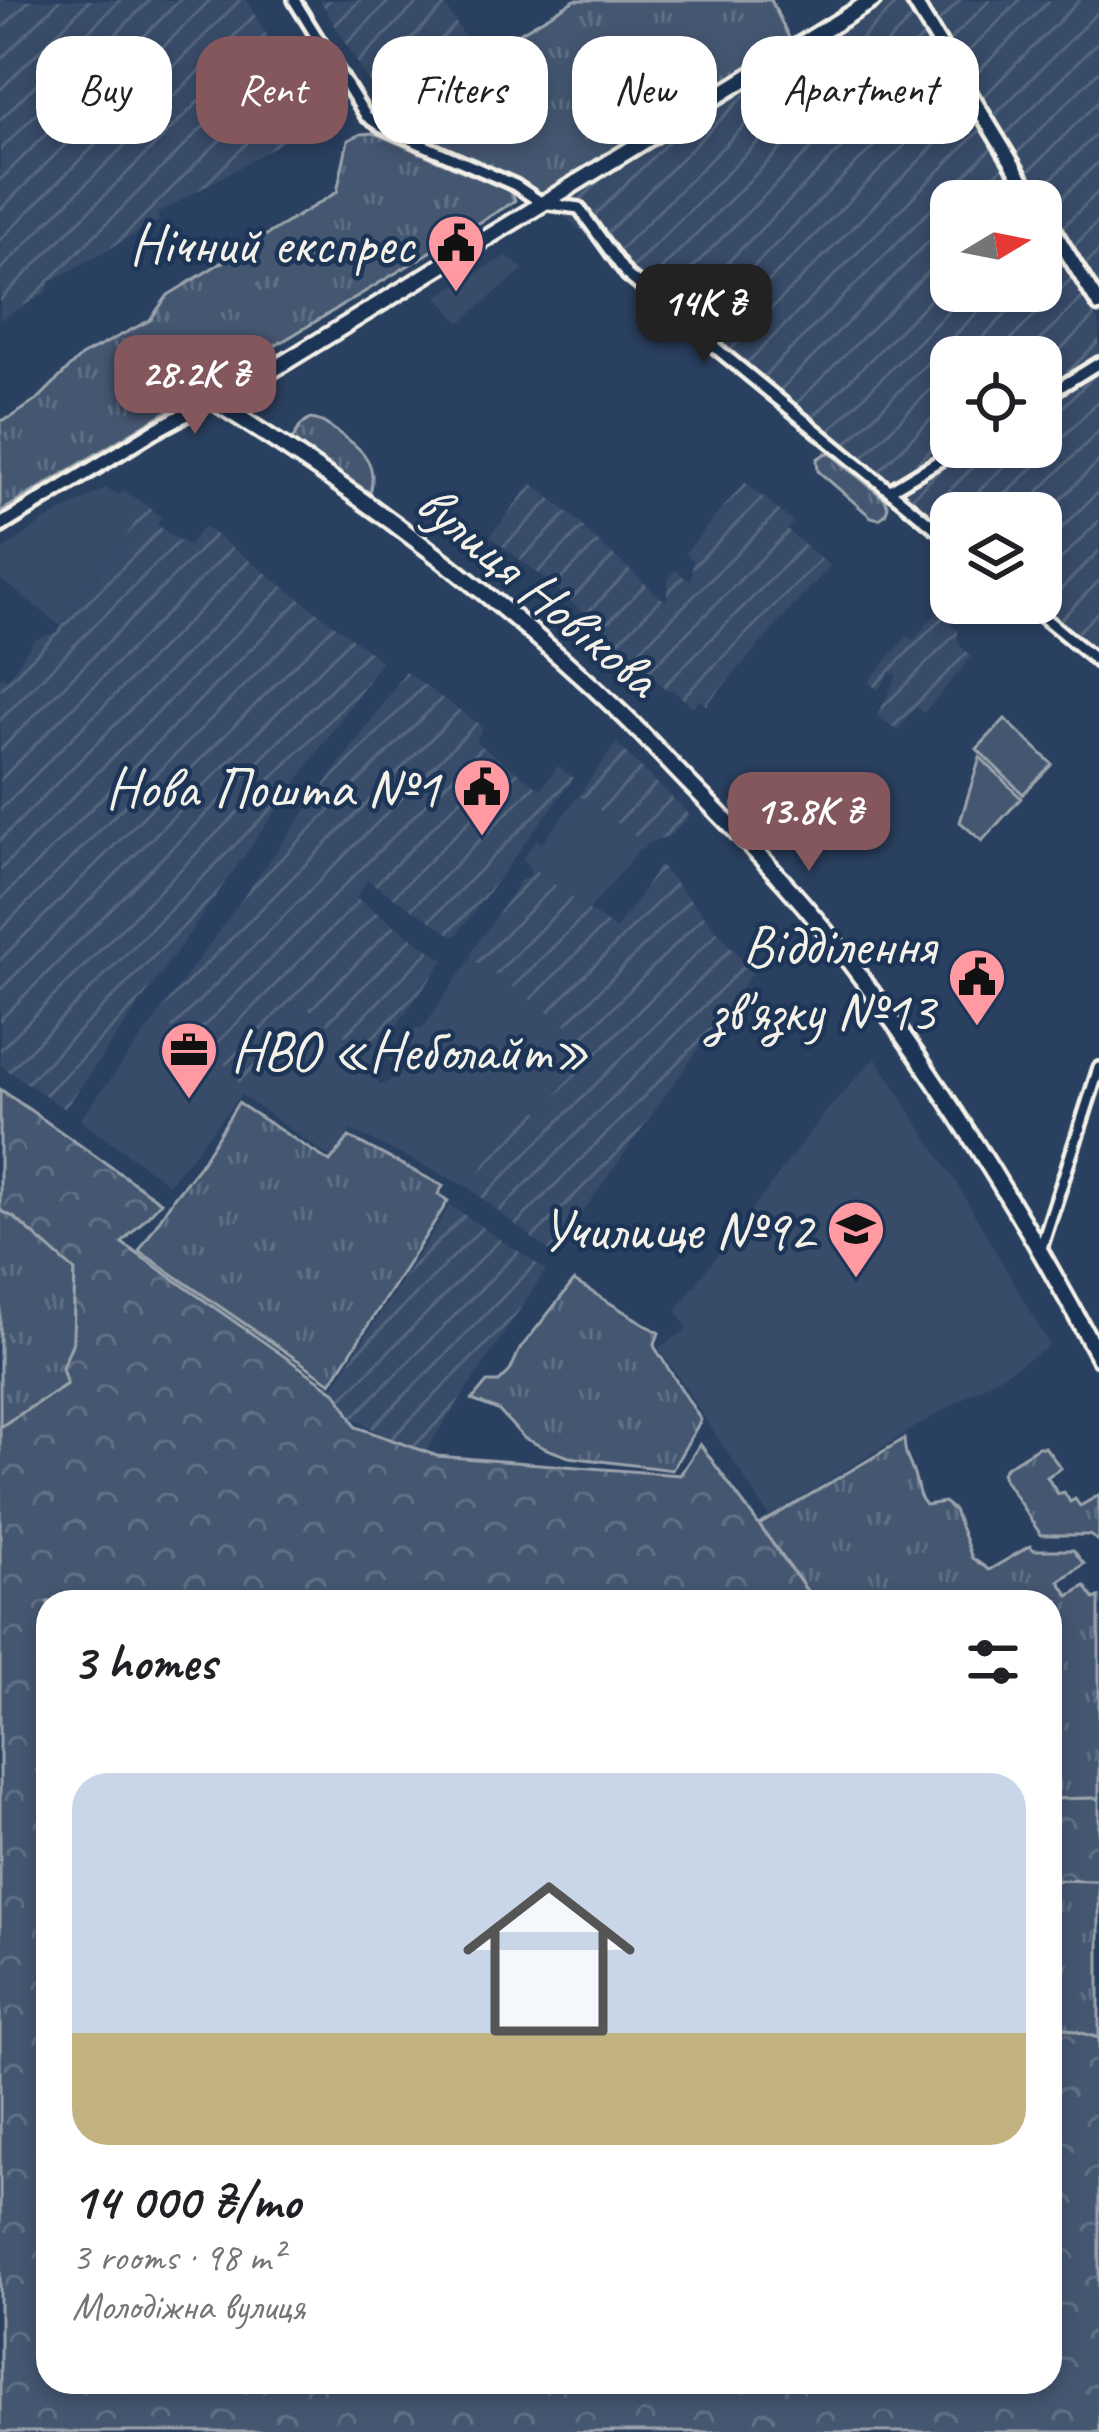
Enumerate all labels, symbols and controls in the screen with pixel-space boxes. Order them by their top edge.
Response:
chip: Buy [36,36,172,144]
chip: Rent [196,36,348,144]
chip: Filters [372,36,548,144]
chip: New [572,36,717,144]
chip: Apartment [741,36,979,144]
north arrow [930,180,1062,312]
map controls [930,180,1062,624]
place label: Нічний експрес [129,208,416,280]
public building icon: Нічний експрес [425,212,487,294]
pin: 14K ₴ [620,264,788,366]
text: 14K ₴ [663,278,745,327]
pin: 28.2K ₴ [84,335,306,437]
button: locate [930,336,1062,468]
text: 28.2K ₴ [141,349,249,398]
street label: вулиця Новікова [402,467,677,715]
button: layers [930,492,1062,624]
place label: Нова Пошта №1 [106,752,443,824]
public building icon: Нова Пошта №1 [451,756,513,838]
pin: 13.8K ₴ [698,772,920,874]
text: 13.8K ₴ [755,786,863,835]
place label: Відділення зв'язку №13 [703,909,939,1047]
public building icon: Відділення зв'язку №13 [946,946,1008,1028]
place label: НВО «Неболайт» [231,1015,590,1087]
office icon: НВО «Неболайт» [158,1019,220,1101]
place label: Училище №92 [541,1194,818,1266]
school or university icon: Училище №92 [825,1198,887,1280]
icon: filters [960,1629,1026,1695]
text: 3 homes [72,1630,216,1694]
icon: home [441,1851,657,2067]
text: 14 000 ₴/mo [72,2169,300,2233]
text: 3 rooms · 98 m² [72,2233,283,2282]
text: Молодіжна вулиця [72,2282,305,2331]

